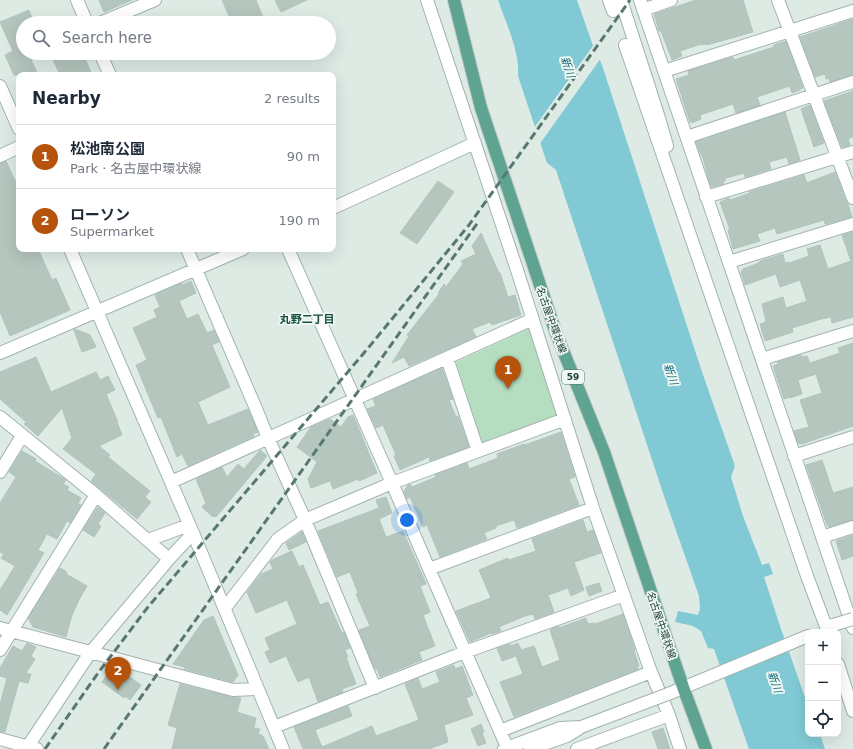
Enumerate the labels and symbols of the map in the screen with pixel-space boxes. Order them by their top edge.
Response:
water label: 新川 [558,55,578,81]
street label: 名古屋中環状線 [534,285,569,355]
district label: 丸野二丁目 [280,313,335,326]
pin: 1 [495,356,521,389]
water label: 新川 [661,362,681,388]
road number: 59 [562,370,584,384]
your location [397,510,417,530]
street label: 名古屋中環状線 [645,590,678,660]
pin: 2 [105,657,131,690]
water label: 新川 [765,670,785,696]

